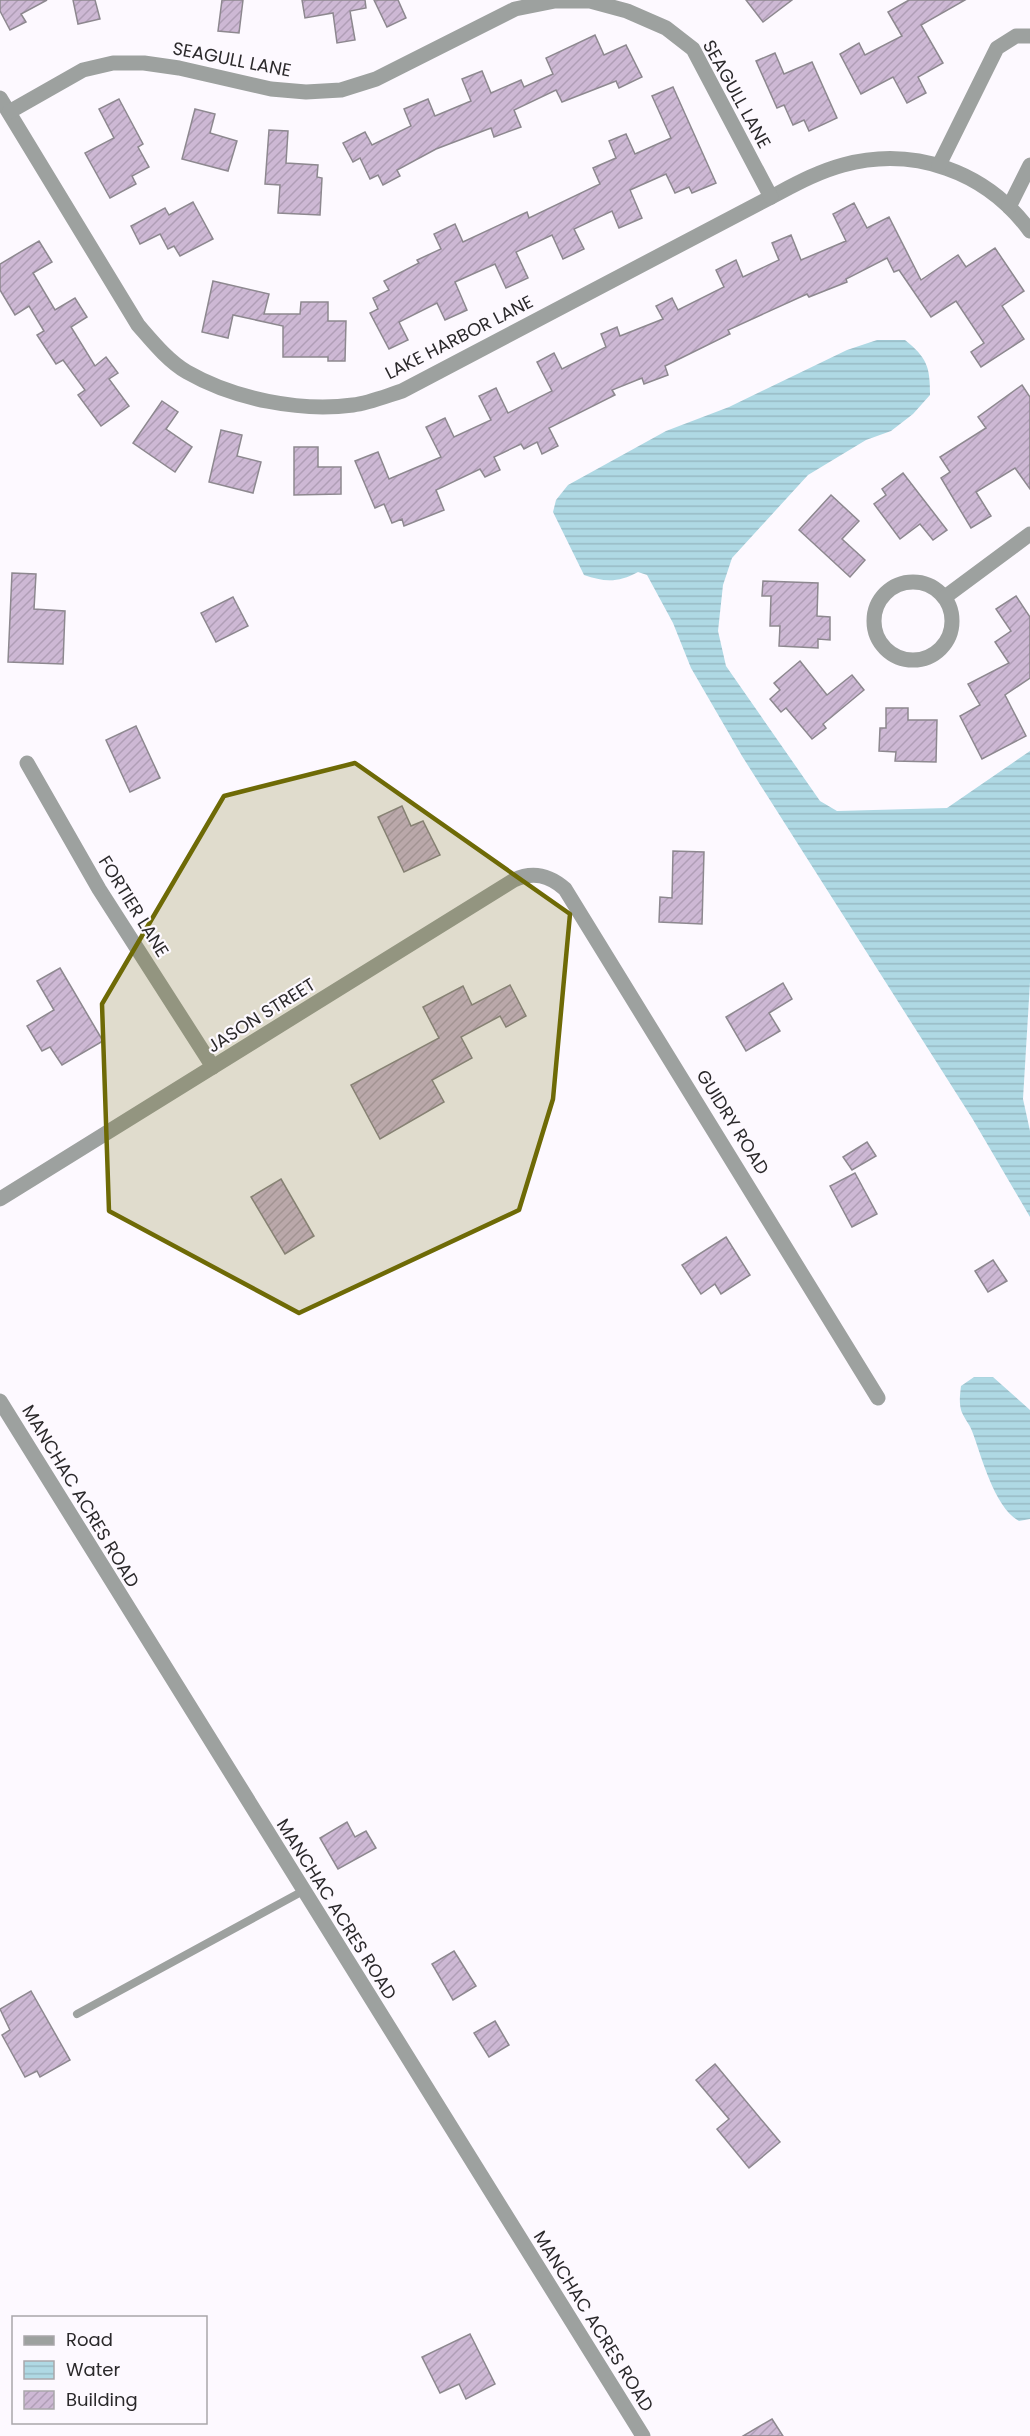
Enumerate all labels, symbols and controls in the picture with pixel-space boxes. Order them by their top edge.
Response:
street label: SEAGULL LANE [171,35,293,83]
street label: SEAGULL LANE [697,35,777,153]
street label: LAKE HARBOR LANE [381,289,537,385]
street label: FORTIER LANE [93,851,175,961]
street label: JASON STREET [202,972,320,1058]
street label: GUIDRY ROAD [691,1065,775,1179]
street label: MANCHAC ACRES ROAD [16,1400,146,1592]
street label: MANCHAC ACRES ROAD [271,1814,403,2004]
street label: MANCHAC ACRES ROAD [528,2226,660,2416]
legend [12,2316,207,2424]
text: Road [66,2327,113,2352]
text: Water [66,2357,120,2382]
text: Building [66,2387,138,2412]

